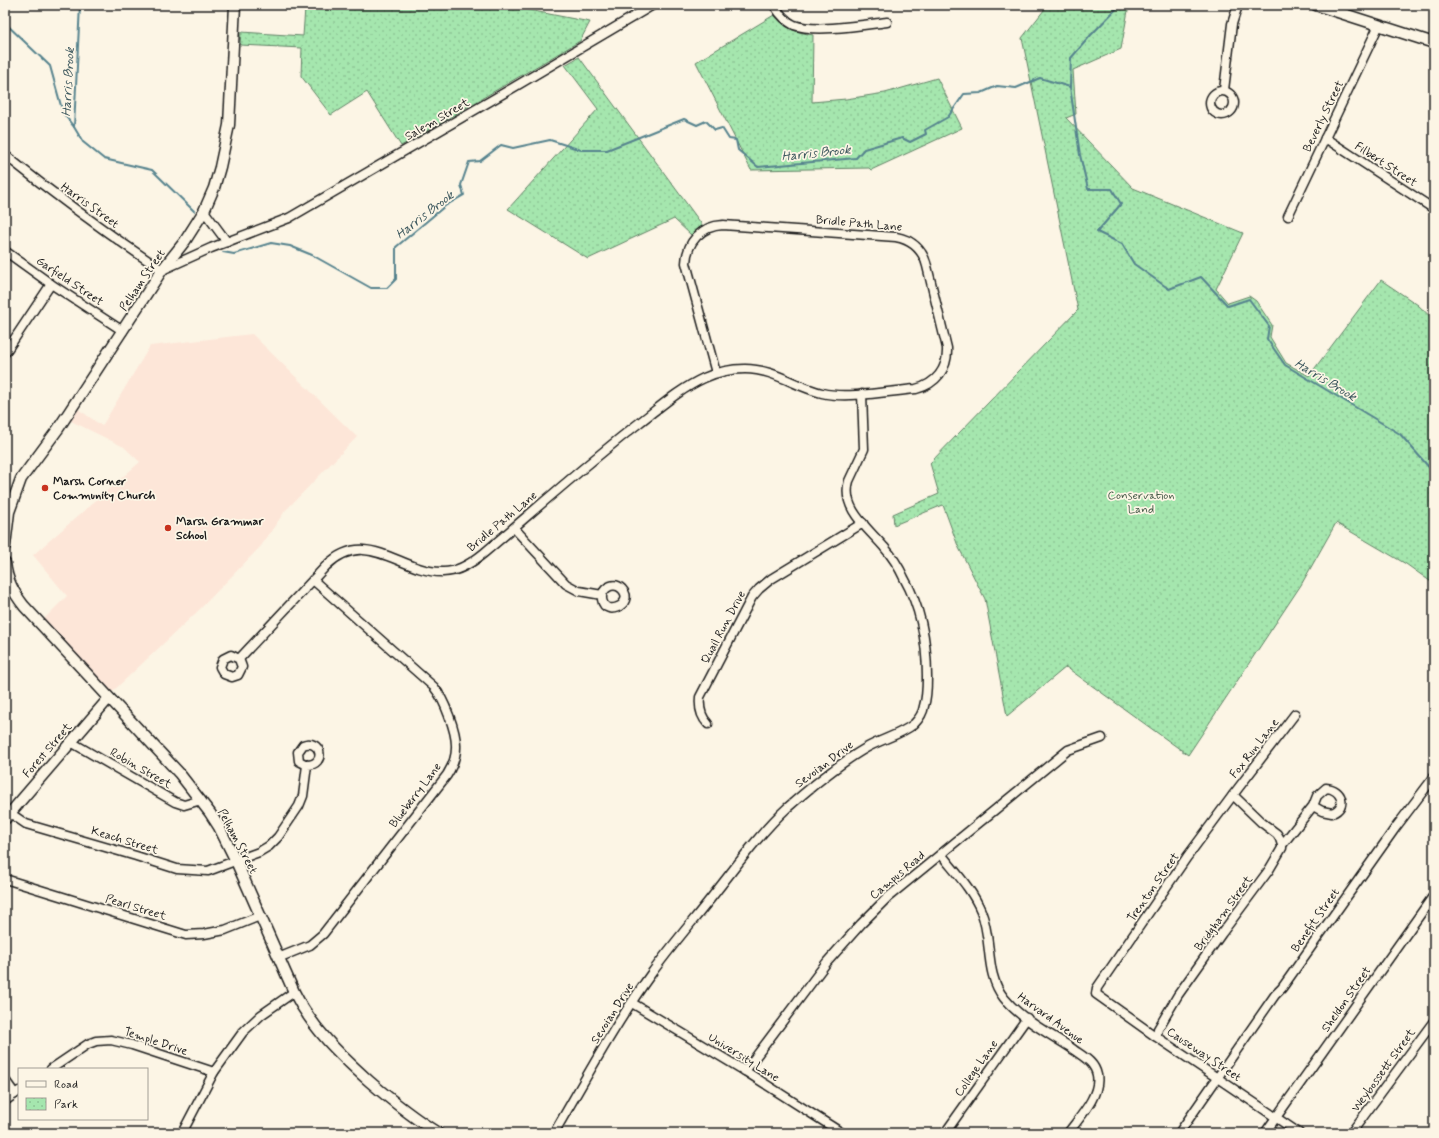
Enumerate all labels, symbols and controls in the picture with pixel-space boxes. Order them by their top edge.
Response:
water label: Harris Brook [58,46,79,117]
street label: Beverly Street [1300,78,1348,155]
street label: Salem Street [402,95,473,145]
street label: Filbert Street [1351,139,1420,191]
water label: Harris Brook [781,141,853,166]
street label: Harris Street [57,179,122,233]
water label: Harris Brook [392,186,459,243]
street label: Bridle Path Lane [815,212,903,236]
street label: Pelham Street [116,246,170,315]
street label: Garfield Street [33,253,106,310]
water label: Harris Brook [1291,355,1361,406]
place label: Marsh Corner Community Church [53,474,156,504]
marker: Marsh Corner Community Church [40,483,50,493]
street label: Bridle Path Lane [464,488,541,556]
park label: Conservation Land [1107,488,1175,518]
place label: Marsh Grammar School [176,514,264,544]
marker: Marsh Grammar School [163,523,173,533]
street label: Quail Run Drive [698,588,750,667]
street label: Fox Run Lane [1226,715,1283,782]
street label: Forest Street [19,720,76,781]
street label: Sevoian Drive [792,738,857,792]
street label: Robin Street [107,745,174,793]
street label: Blueberry Lane [386,760,446,831]
street label: Pelham Street [213,806,261,877]
street label: Keach Street [89,823,160,859]
street label: Campus Road [867,848,929,904]
street label: Trenton Street [1124,850,1184,925]
street label: Bridgham Street [1191,873,1257,954]
street label: Benefit Street [1288,885,1344,956]
street label: Pearl Street [103,891,168,925]
street label: Sheldon Street [1318,963,1376,1036]
street label: Sevoian Drive [588,980,638,1047]
street label: Harvard Avenue [1014,989,1087,1049]
street label: Temple Drive [122,1024,190,1060]
street label: Causeway Street [1163,1024,1244,1086]
street label: Weybossett Street [1348,1026,1420,1116]
street label: University Lane [705,1030,782,1086]
street label: College Lane [951,1037,1002,1100]
legend [18,1068,148,1120]
text: Road [54,1077,78,1093]
text: Park [54,1097,78,1113]

